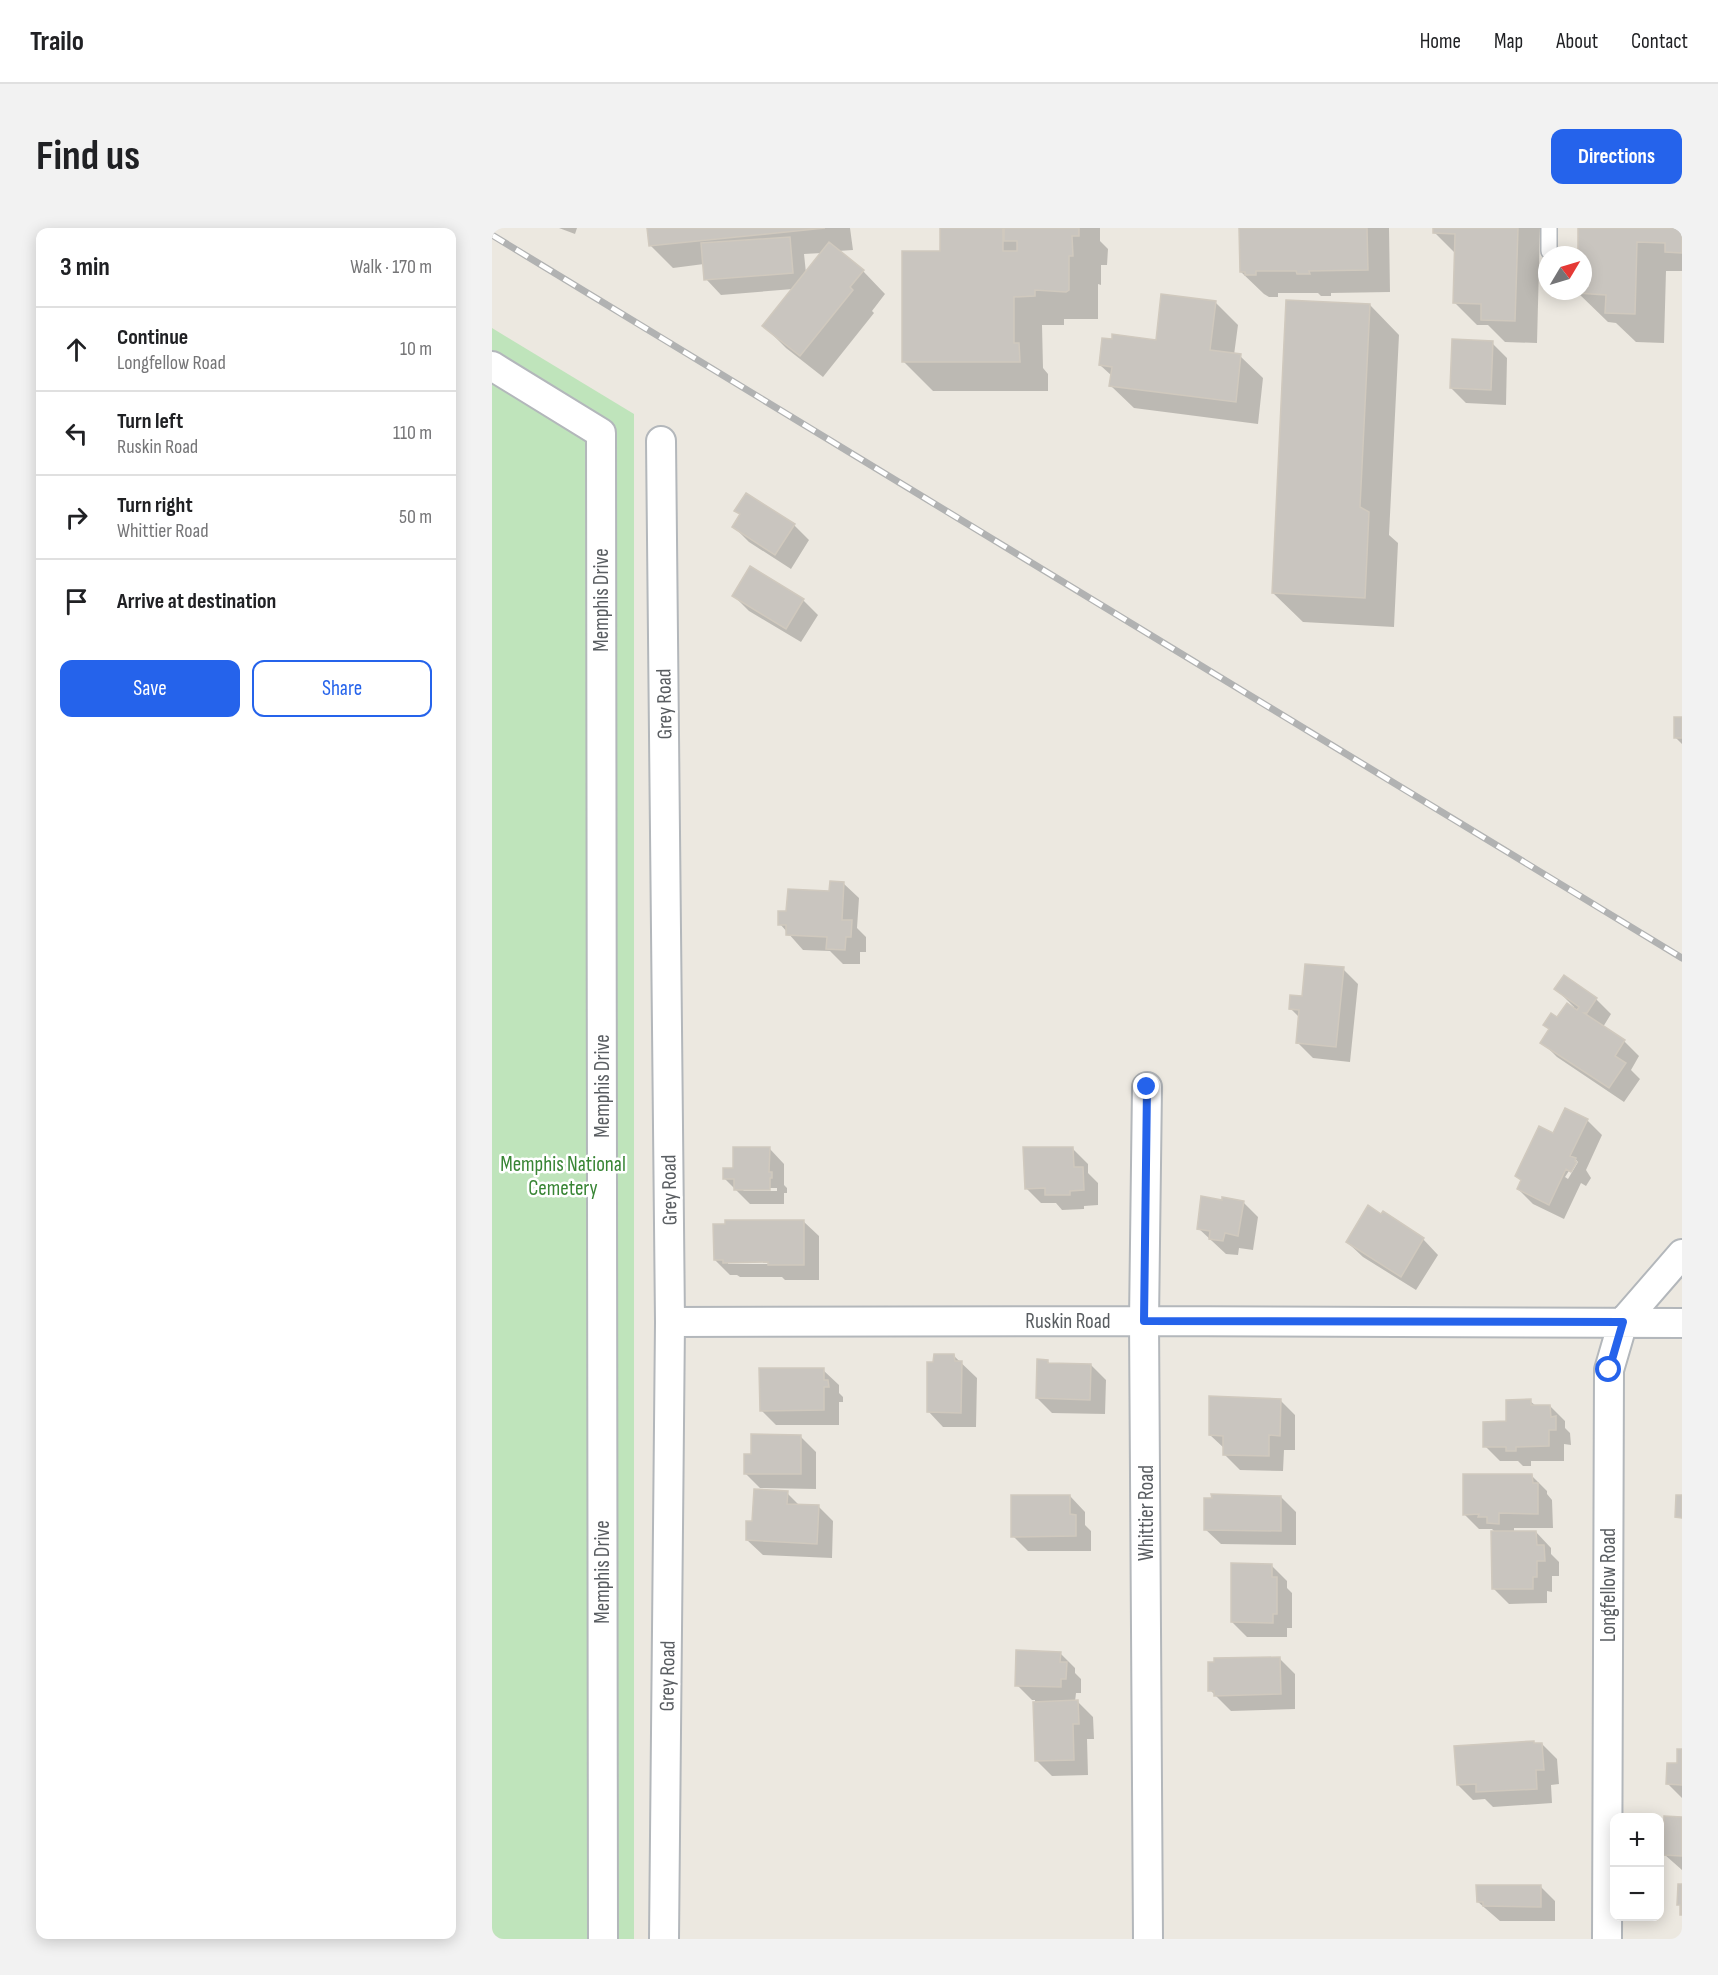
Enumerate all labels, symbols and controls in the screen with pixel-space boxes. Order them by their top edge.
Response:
text: Trailo [30,25,84,58]
text: Home [1420,29,1461,54]
text: Map [1494,29,1523,54]
text: About [1556,29,1598,54]
text: Contact [1631,29,1688,54]
button: Directions [1551,129,1682,184]
text: Find us [36,131,140,182]
north arrow [1538,246,1592,300]
text: 3 min [60,252,110,283]
text: Walk · 170 m [350,255,432,279]
text: Continue [117,324,188,351]
icon: ahead [60,333,93,366]
text: 10 m [400,337,432,361]
text: Longfellow Road [117,351,226,375]
text: Turn left [117,408,183,435]
icon: left [60,417,93,450]
text: 110 m [393,421,432,445]
text: Ruskin Road [117,435,198,459]
text: Turn right [117,492,193,519]
icon: right [60,501,93,534]
text: 50 m [399,505,432,529]
text: Whittier Road [117,519,208,543]
street label: Memphis Drive [589,548,614,652]
icon: arrive [60,585,93,618]
text: Arrive at destination [117,588,276,615]
button: Save [60,660,240,717]
button: Share [252,660,432,717]
street label: Grey Road [651,668,678,740]
street label: Memphis Drive [590,1034,615,1138]
route end [1133,1073,1159,1099]
park label: Memphis National Cemetery [500,1152,626,1201]
street label: Grey Road [656,1154,683,1226]
street label: Ruskin Road [1025,1309,1111,1334]
route start [1595,1356,1621,1382]
street label: Whittier Road [1134,1465,1159,1561]
street label: Memphis Drive [590,1520,615,1624]
street label: Longfellow Road [1596,1528,1621,1642]
street label: Grey Road [654,1640,681,1712]
map controls [1610,1813,1664,1921]
button: + [1610,1813,1664,1867]
button: − [1610,1867,1664,1921]

